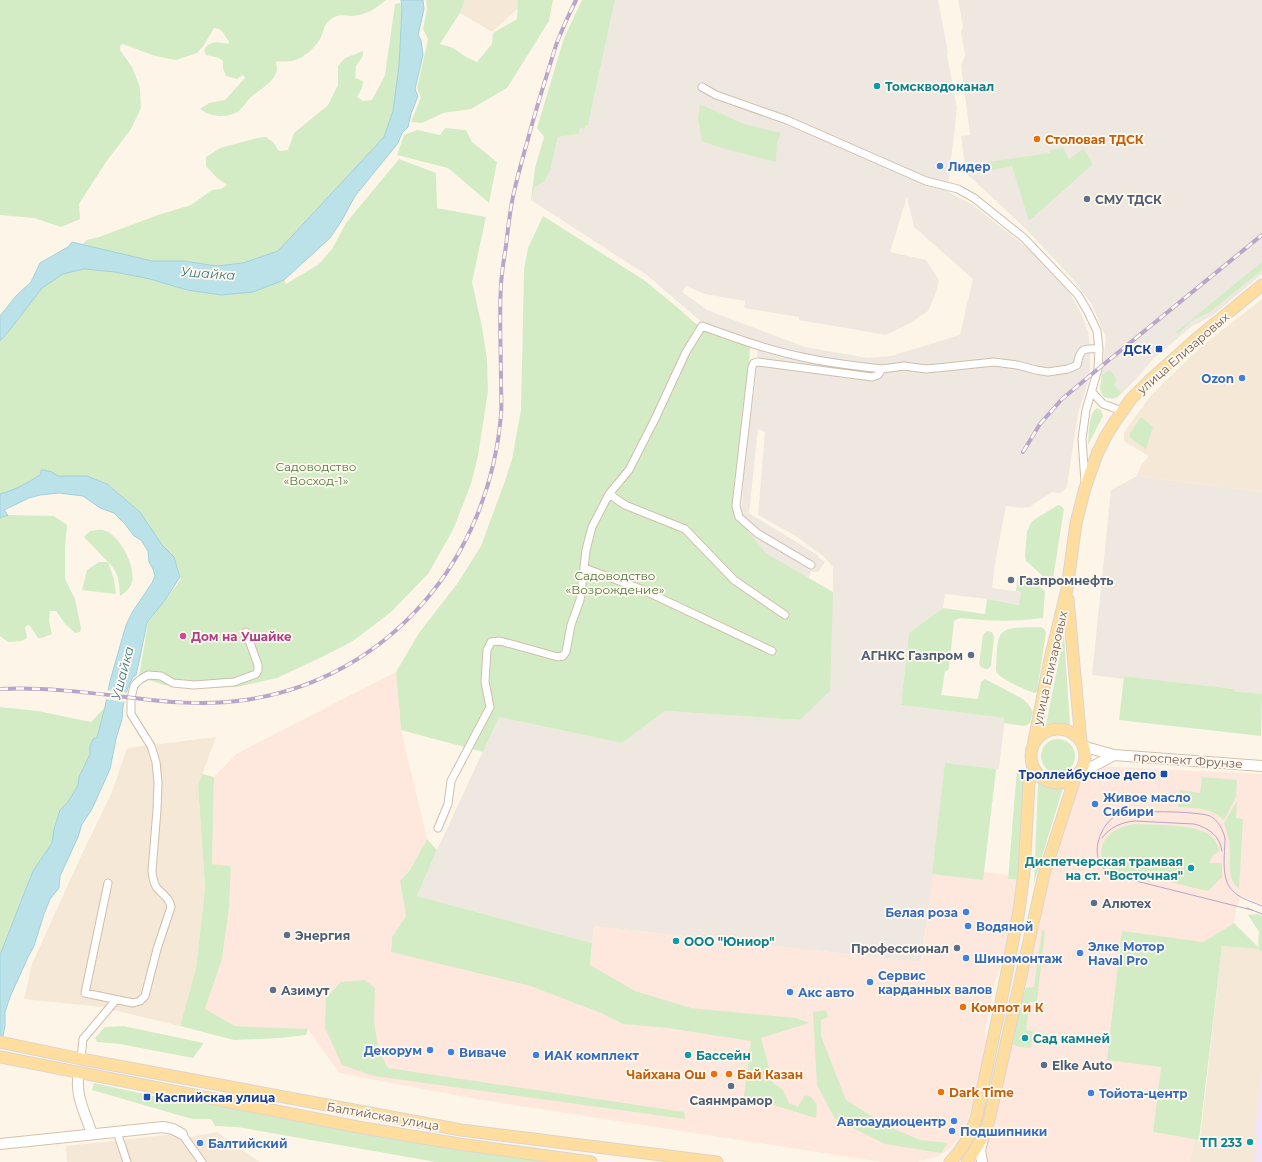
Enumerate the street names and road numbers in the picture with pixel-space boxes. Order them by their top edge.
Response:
street label: улица Елизаровых [1133,309,1232,398]
street label: улица Елизаровых [1029,609,1071,727]
street label: проспект Фрунзе [1133,749,1243,771]
street label: Балтийская улица [326,1099,440,1133]

